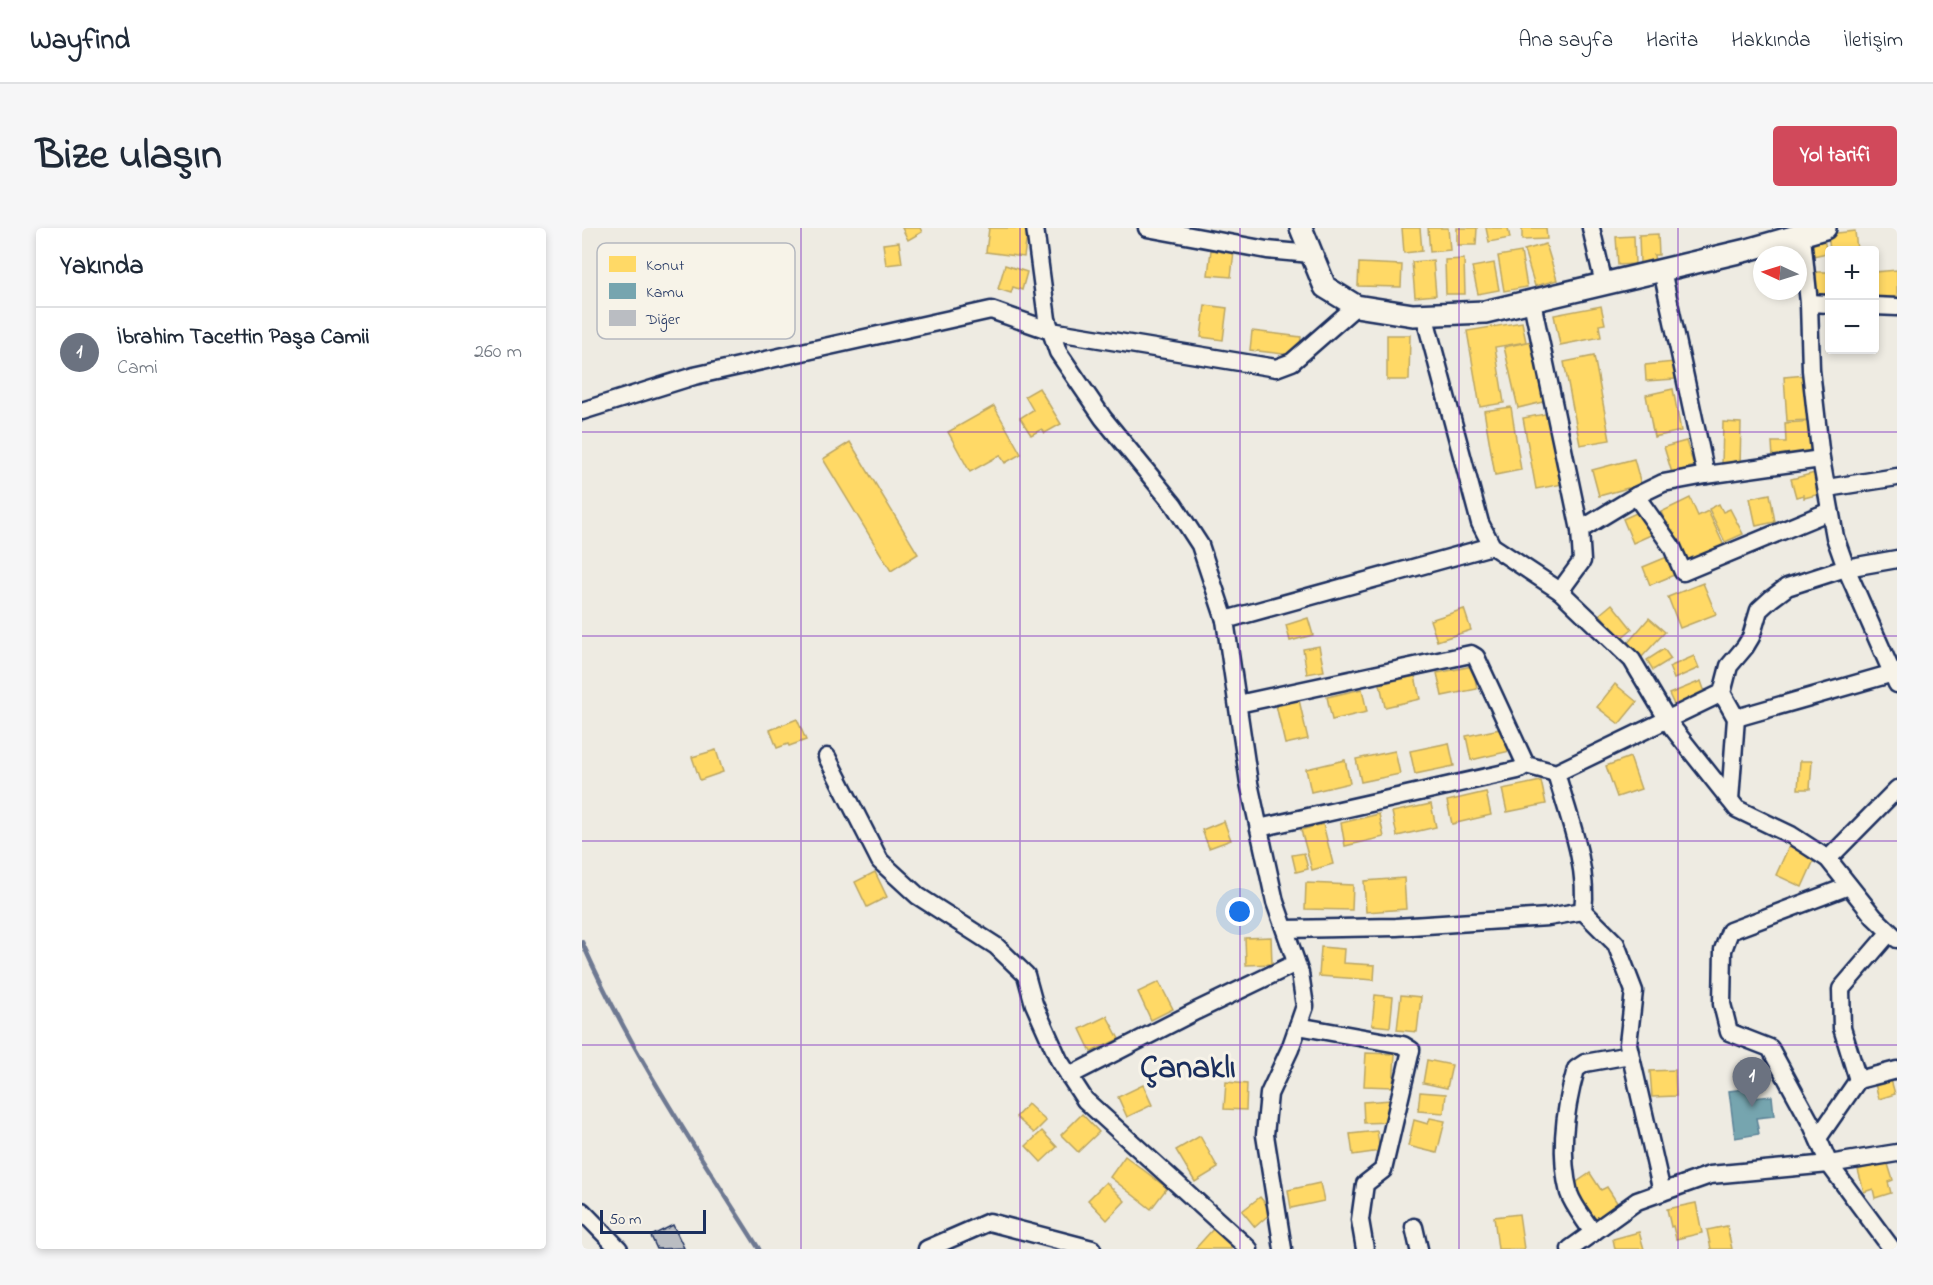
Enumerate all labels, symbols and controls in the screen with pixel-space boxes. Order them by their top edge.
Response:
text: Wayfind [30,21,130,62]
text: Ana sayfa [1518,26,1613,56]
text: Harita [1646,26,1698,56]
text: Hakkında [1731,26,1811,56]
text: İletişim [1844,26,1903,56]
text: Bize ulaşın [36,126,222,187]
button: Yol tarifi [1773,126,1897,186]
legend [597,243,795,339]
north arrow [1753,246,1807,300]
map controls [1825,246,1879,354]
button: + [1825,246,1879,300]
text: Yakında [60,248,144,286]
text: Konut [646,254,685,278]
text: Kamu [646,281,684,305]
button: − [1825,300,1879,354]
text: Diğer [645,308,680,332]
text: İbrahim Tacettin Paşa Camii [117,322,370,354]
text: 1 [76,338,83,367]
text: 260 m [474,338,522,367]
text: Cami [117,354,158,383]
your location [1225,897,1254,926]
district label: Çanaklı [1140,1045,1236,1093]
pin: 1 [1732,1058,1772,1107]
scale bar [600,1207,706,1234]
text: 50 m [609,1208,641,1232]

